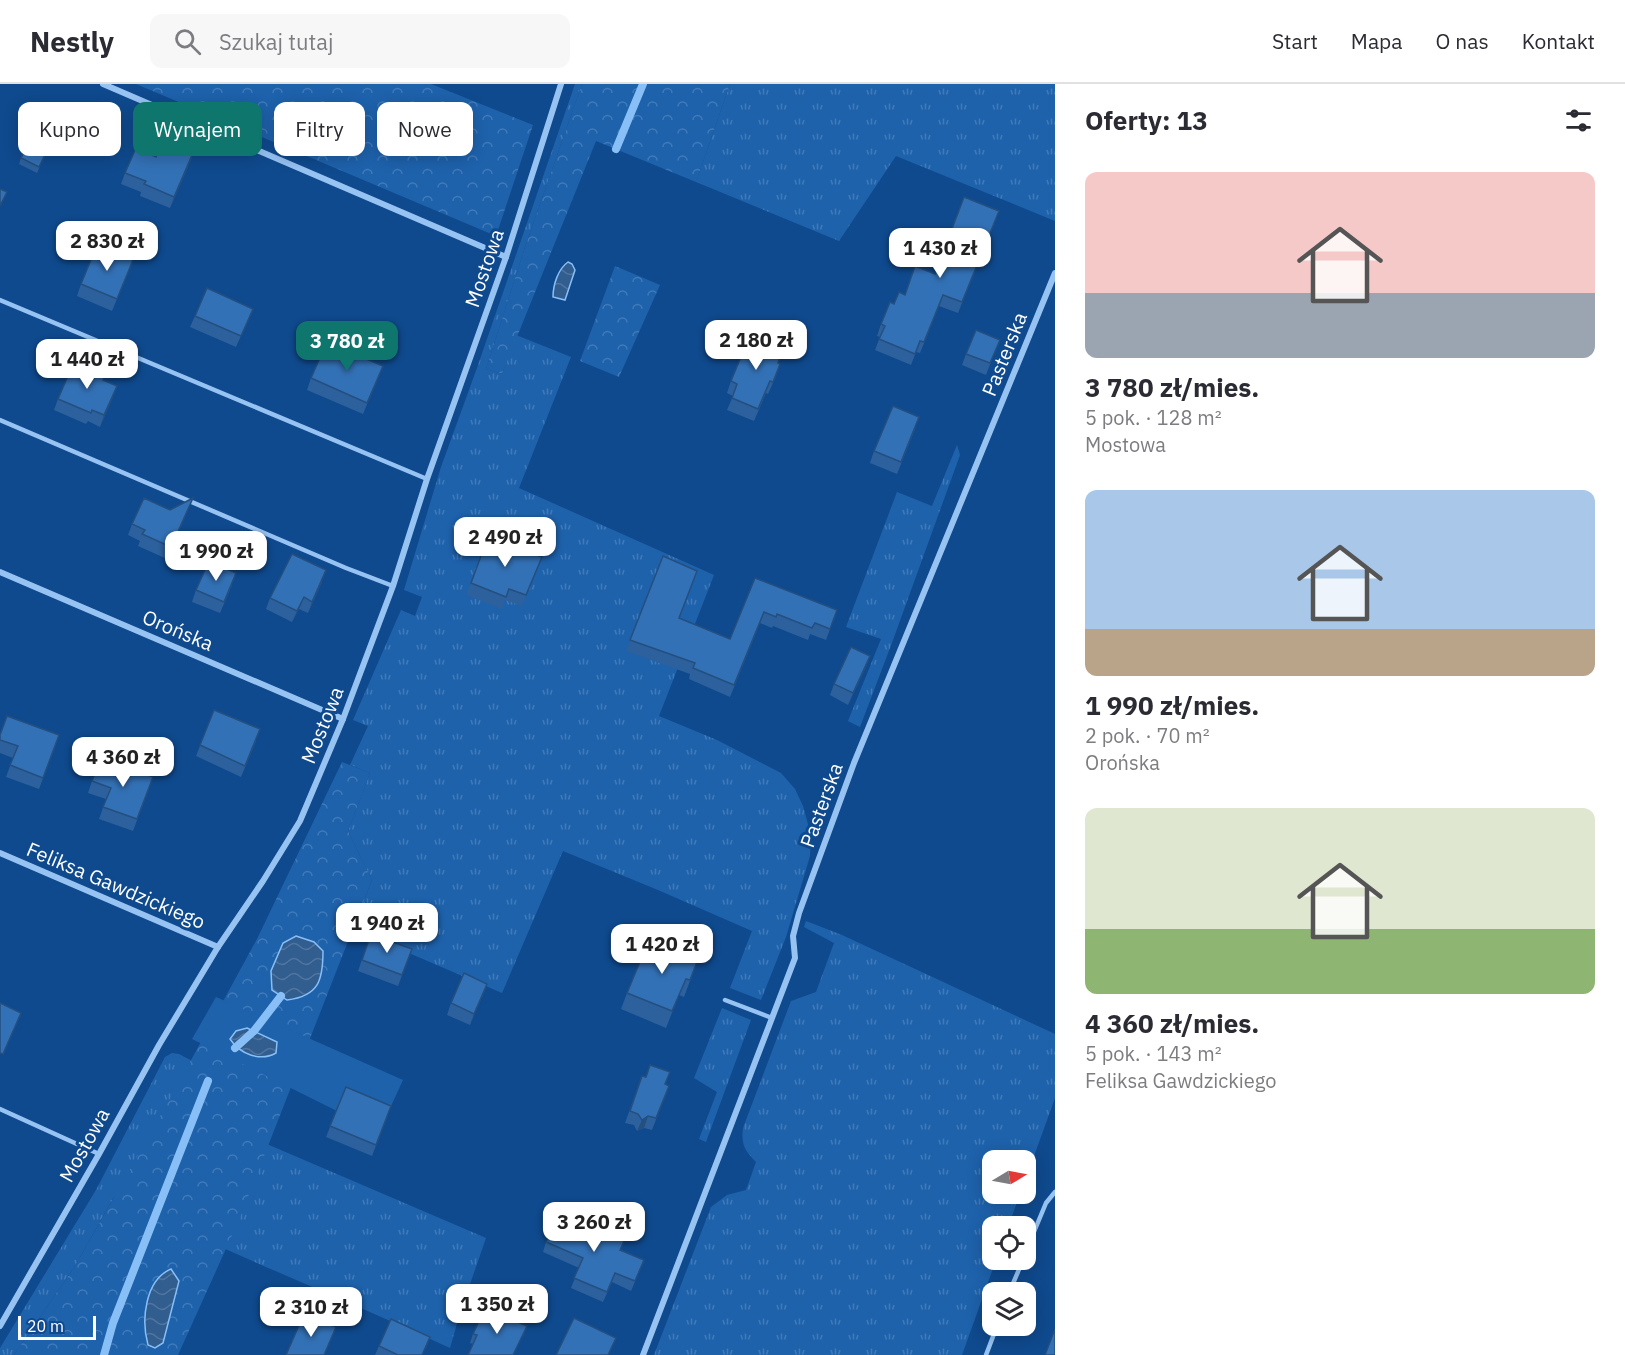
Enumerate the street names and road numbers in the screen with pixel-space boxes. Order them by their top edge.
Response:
street label: Mostowa [458,225,510,311]
street label: Pasterska [975,308,1033,400]
street label: Orońska [138,603,218,657]
street label: Mostowa [294,682,350,768]
street label: Pasterska [793,759,849,851]
street label: Feliksa Gawdzickiego [23,835,209,935]
street label: Mostowa [53,1103,116,1187]

